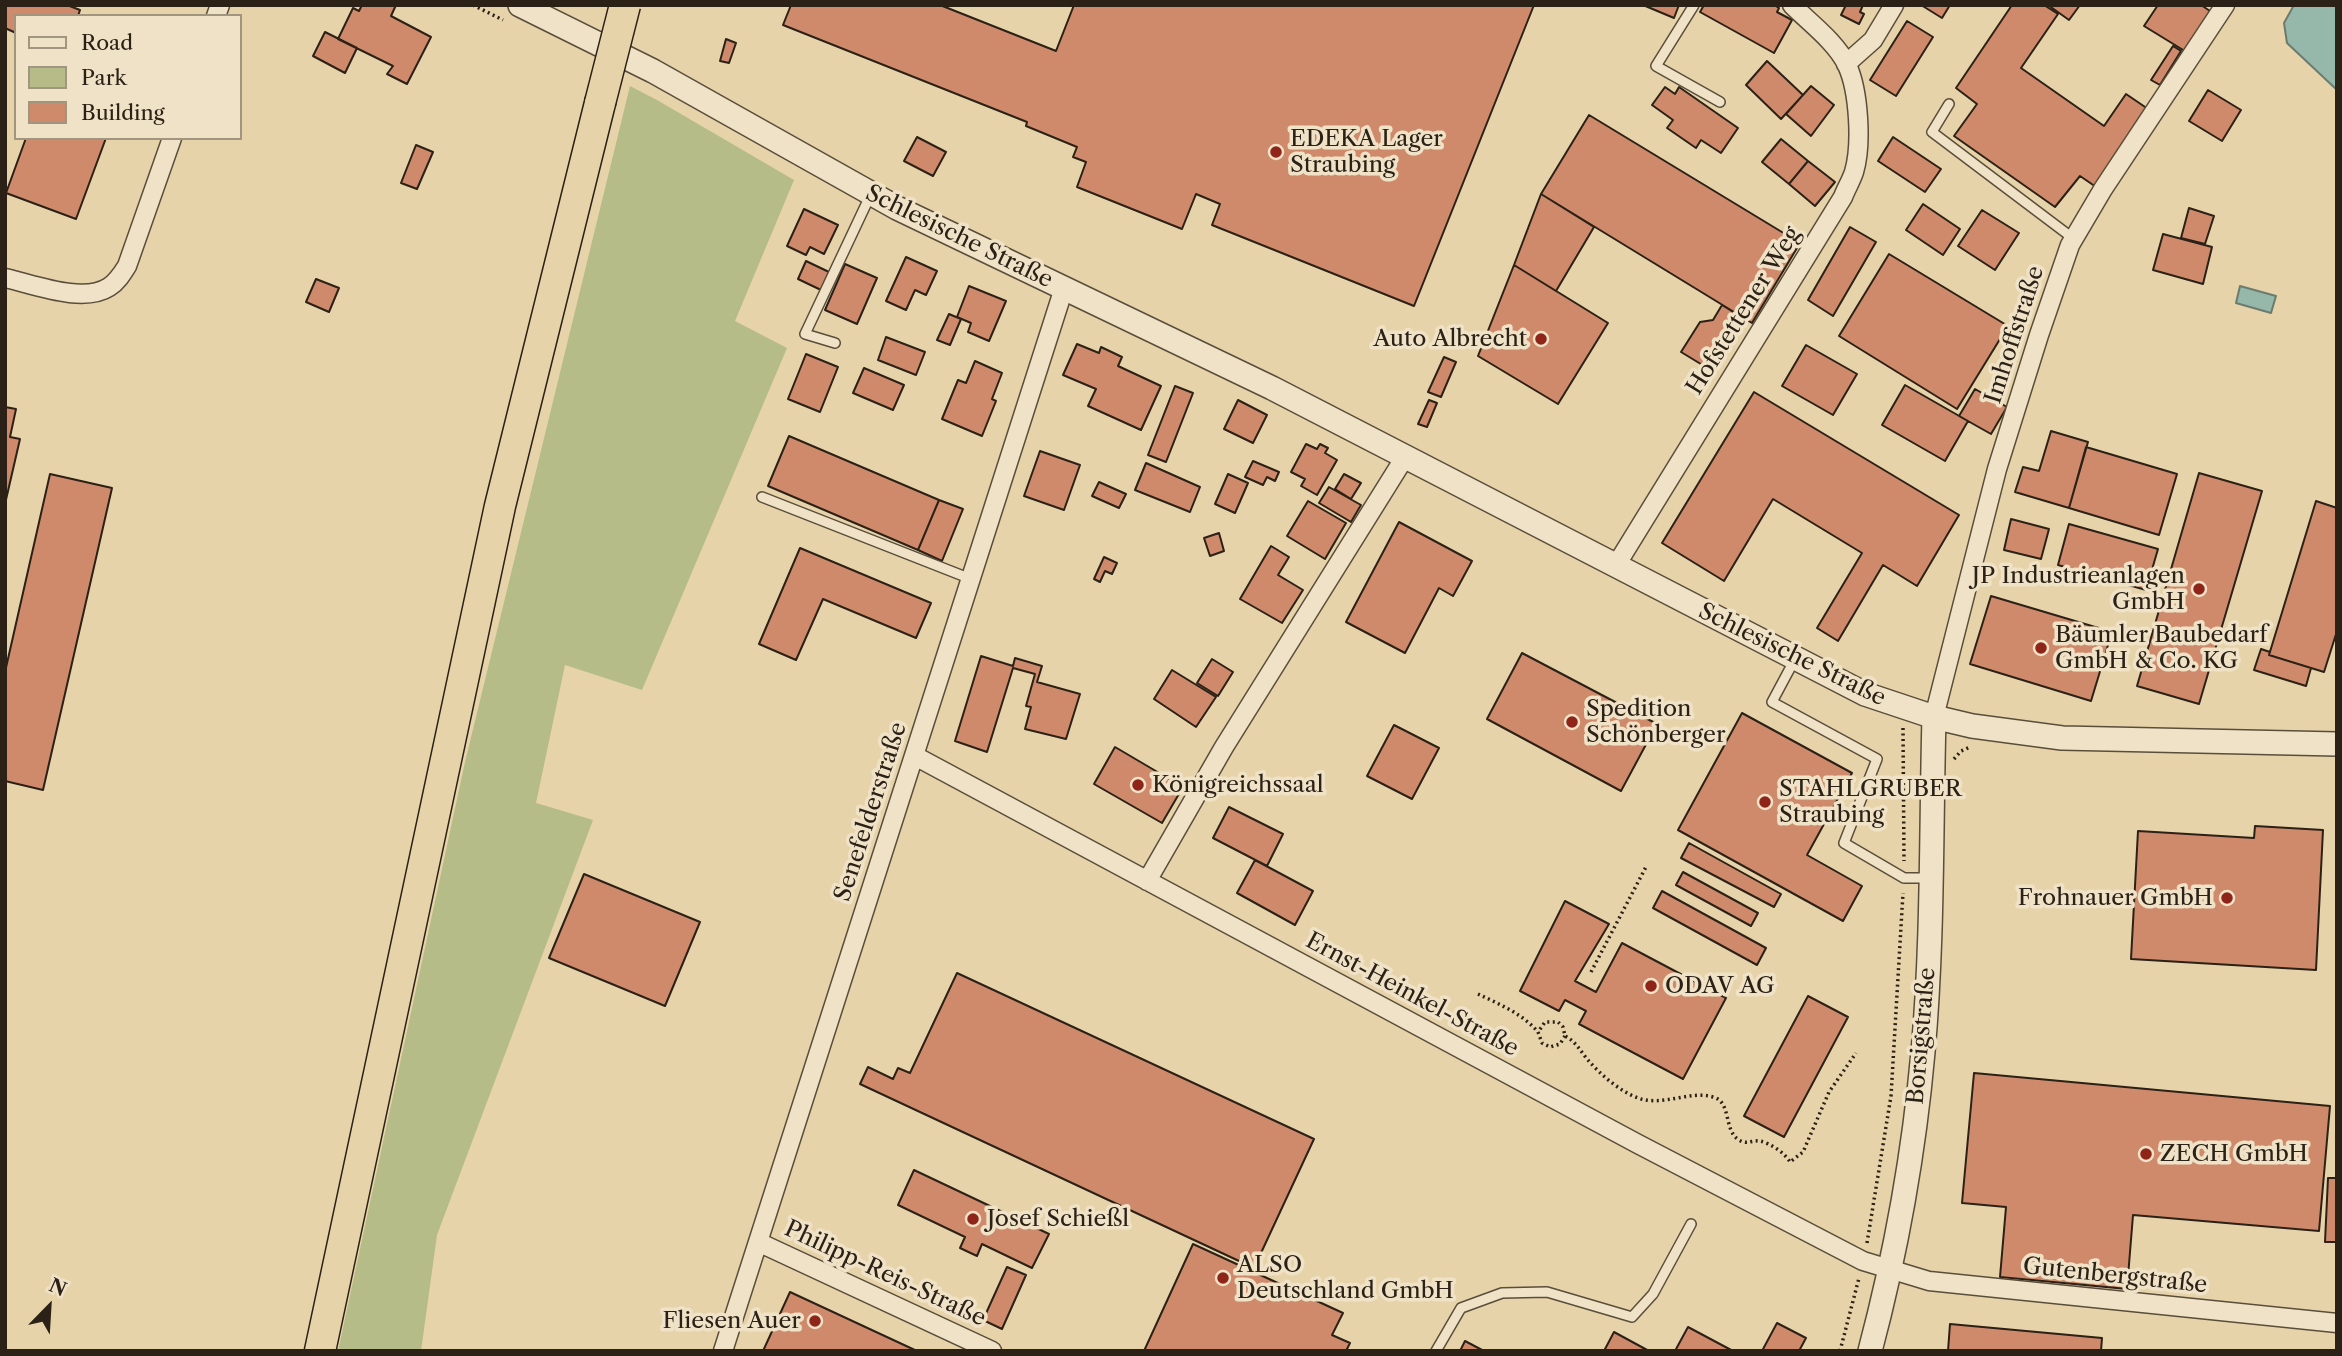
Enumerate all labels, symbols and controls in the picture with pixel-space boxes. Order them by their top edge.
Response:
legend [14,14,242,140]
text: Road [81,30,133,55]
text: Park [81,65,127,90]
text: Building [81,100,165,125]
place label: EDEKA Lager Straubing [1290,125,1443,179]
marker: EDEKA Lager Straubing [1268,144,1284,160]
street label: Schlesische Straße [861,180,1057,294]
street label: Hofstettener Weg [1681,222,1807,400]
street label: Imhoffstraße [1980,263,2050,407]
place label: Auto Albrecht [1373,325,1527,353]
marker: Auto Albrecht [1533,331,1549,347]
place label: JP Industrieanlagen GmbH [1972,562,2185,616]
marker: JP Industrieanlagen GmbH [2191,581,2207,597]
street label: Schlesische Straße [1694,598,1890,712]
place label: Bäumler Baubedarf GmbH & Co. KG [2055,621,2267,675]
marker: Bäumler Baubedarf GmbH & Co. KG [2033,640,2049,656]
place label: Spedition Schönberger [1586,695,1726,749]
marker: Spedition Schönberger [1564,714,1580,730]
street label: Senefelderstraße [829,719,913,905]
place label: Königreichssaal [1152,771,1324,799]
place label: STAHLGRUBER Straubing [1779,775,1962,829]
marker: Königreichssaal [1130,777,1146,793]
marker: STAHLGRUBER Straubing [1757,794,1773,810]
place label: Frohnauer GmbH [2018,884,2213,912]
marker: Frohnauer GmbH [2219,890,2235,906]
street label: Ernst-Heinkel-Straße [1301,927,1523,1063]
street label: Borsigstraße [1902,966,1942,1106]
place label: ODAV AG [1665,972,1775,1000]
marker: ODAV AG [1643,978,1659,994]
place label: ZECH GmbH [2160,1140,2308,1168]
marker: ZECH GmbH [2138,1146,2154,1162]
place label: Josef Schießl [987,1205,1129,1233]
marker: Josef Schießl [965,1211,981,1227]
street label: Philipp-Reis-Straße [780,1215,990,1333]
place label: ALSO Deutschland GmbH [1237,1251,1454,1305]
street label: Gutenbergstraße [2021,1253,2209,1299]
marker: ALSO Deutschland GmbH [1215,1270,1231,1286]
north arrow [14,1272,84,1342]
text: N [46,1273,70,1301]
place label: Fliesen Auer [663,1307,801,1335]
marker: Fliesen Auer [807,1313,823,1329]

